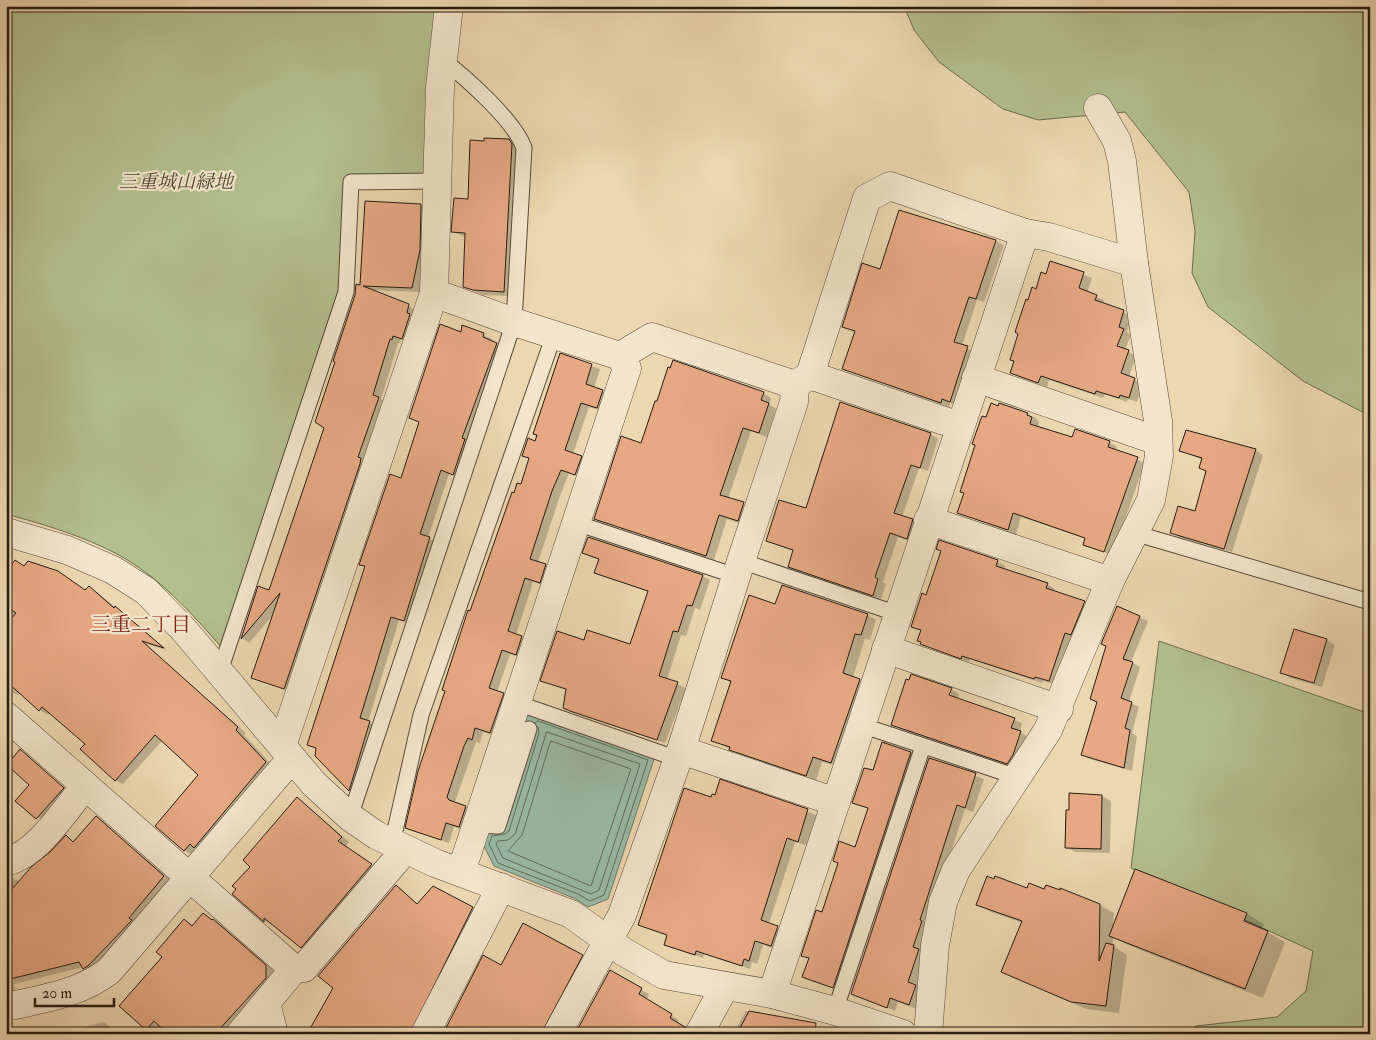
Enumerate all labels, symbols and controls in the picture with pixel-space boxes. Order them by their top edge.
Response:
park label: 三重城山緑地 [119,170,235,194]
district label: 三重二丁目 [91,612,191,637]
scale bar [35,975,114,1007]
text: 20 m [42,984,72,1003]

